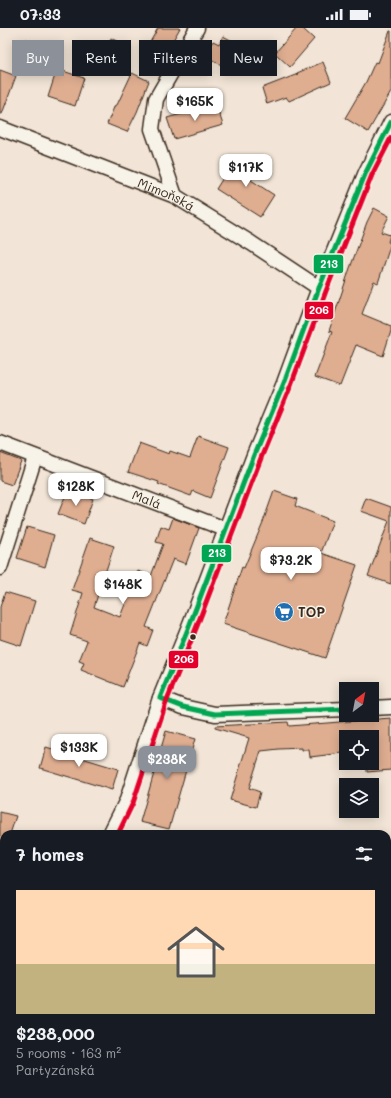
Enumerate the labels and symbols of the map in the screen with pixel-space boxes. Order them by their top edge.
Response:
pin: $165K [167,88,223,122]
pin: $117K [218,154,274,188]
street label: Mimoňská [136,173,198,214]
line badge: 213 [313,254,344,274]
text: 213 [320,256,338,271]
line badge: 206 [304,301,334,320]
text: 206 [309,302,329,317]
pin: $128K [48,473,104,507]
street label: Malá [130,485,164,512]
line badge: 213 [201,544,232,563]
text: 213 [208,545,226,560]
pin: $73.2K [258,547,324,581]
pin: $148K [95,571,151,605]
supermarket icon: TOP [273,601,295,623]
place label: TOP [298,603,325,620]
unlabelled marker [188,632,198,642]
line badge: 206 [168,650,199,669]
text: 206 [174,651,194,666]
north arrow [339,682,379,722]
pin: $133K [51,734,107,768]
pin: $238K [139,746,195,780]

